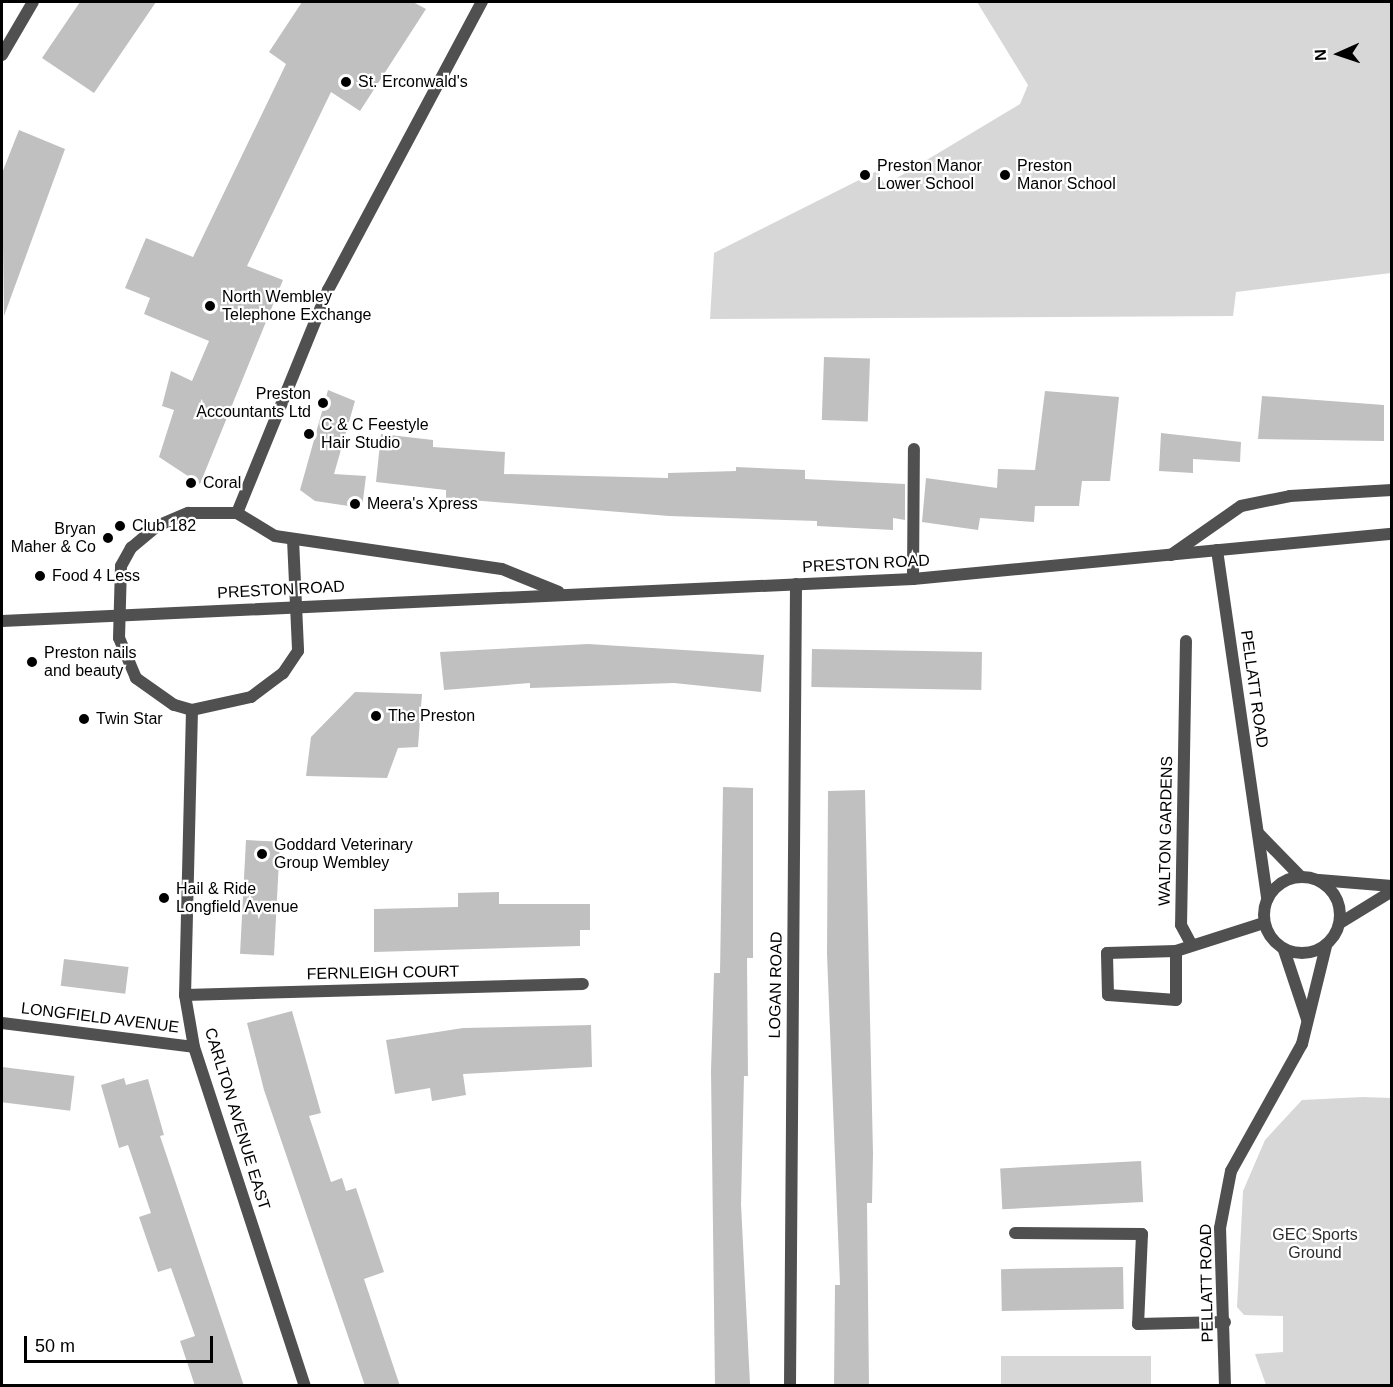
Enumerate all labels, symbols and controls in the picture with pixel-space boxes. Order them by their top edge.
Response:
north arrow [1309,24,1369,84]
text: N [1312,49,1329,61]
place label: St. Erconwald's [358,72,468,92]
marker: St. Erconwald's [339,75,353,89]
place label: Preston Manor Lower School [877,156,982,194]
place label: Preston Manor School [1017,156,1116,194]
marker: Preston Manor Lower School [858,168,872,182]
marker: Preston Manor School [998,168,1012,182]
place label: North Wembley Telephone Exchange [222,287,371,325]
marker: North Wembley Telephone Exchange [203,299,217,313]
place label: Preston Accountants Ltd [196,384,311,422]
marker: Preston Accountants Ltd [316,396,330,410]
place label: C & C Feestyle Hair Studio [321,415,429,453]
marker: C & C Feestyle Hair Studio [302,427,316,441]
place label: Coral [203,473,241,493]
marker: Coral [184,476,198,490]
place label: Meera's Xpress [367,494,478,514]
marker: Meera's Xpress [348,497,362,511]
place label: Club 182 [132,516,196,536]
place label: Bryan Maher & Co [11,519,96,557]
marker: Club 182 [113,519,127,533]
marker: Bryan Maher & Co [101,531,115,545]
street label: PRESTON ROAD [802,551,930,577]
place label: Food 4 Less [52,566,140,586]
marker: Food 4 Less [33,569,47,583]
street label: PRESTON ROAD [217,577,345,603]
street label: PELLATT ROAD [1236,629,1272,749]
place label: Preston nails and beauty [44,643,136,681]
marker: Preston nails and beauty [25,655,39,669]
place label: The Preston [388,706,475,726]
place label: Twin Star [96,709,163,729]
marker: The Preston [369,709,383,723]
marker: Twin Star [77,712,91,726]
street label: WALTON GARDENS [1155,756,1177,906]
place label: Goddard Veterinary Group Wembley [274,835,413,873]
marker: Goddard Veterinary Group Wembley [255,847,269,861]
place label: Hail & Ride Longfield Avenue [176,879,299,917]
marker: Hail & Ride Longfield Avenue [157,891,171,905]
street label: LOGAN ROAD [765,931,787,1039]
street label: FERNLEIGH COURT [307,962,459,984]
street label: LONGFIELD AVENUE [20,999,180,1037]
street label: CARLTON AVENUE EAST [200,1025,274,1213]
street label: PELLATT ROAD [1196,1223,1218,1343]
park label: GEC Sports Ground [1272,1225,1358,1263]
scale bar [27,1324,216,1362]
text: 50 m [35,1336,75,1356]

